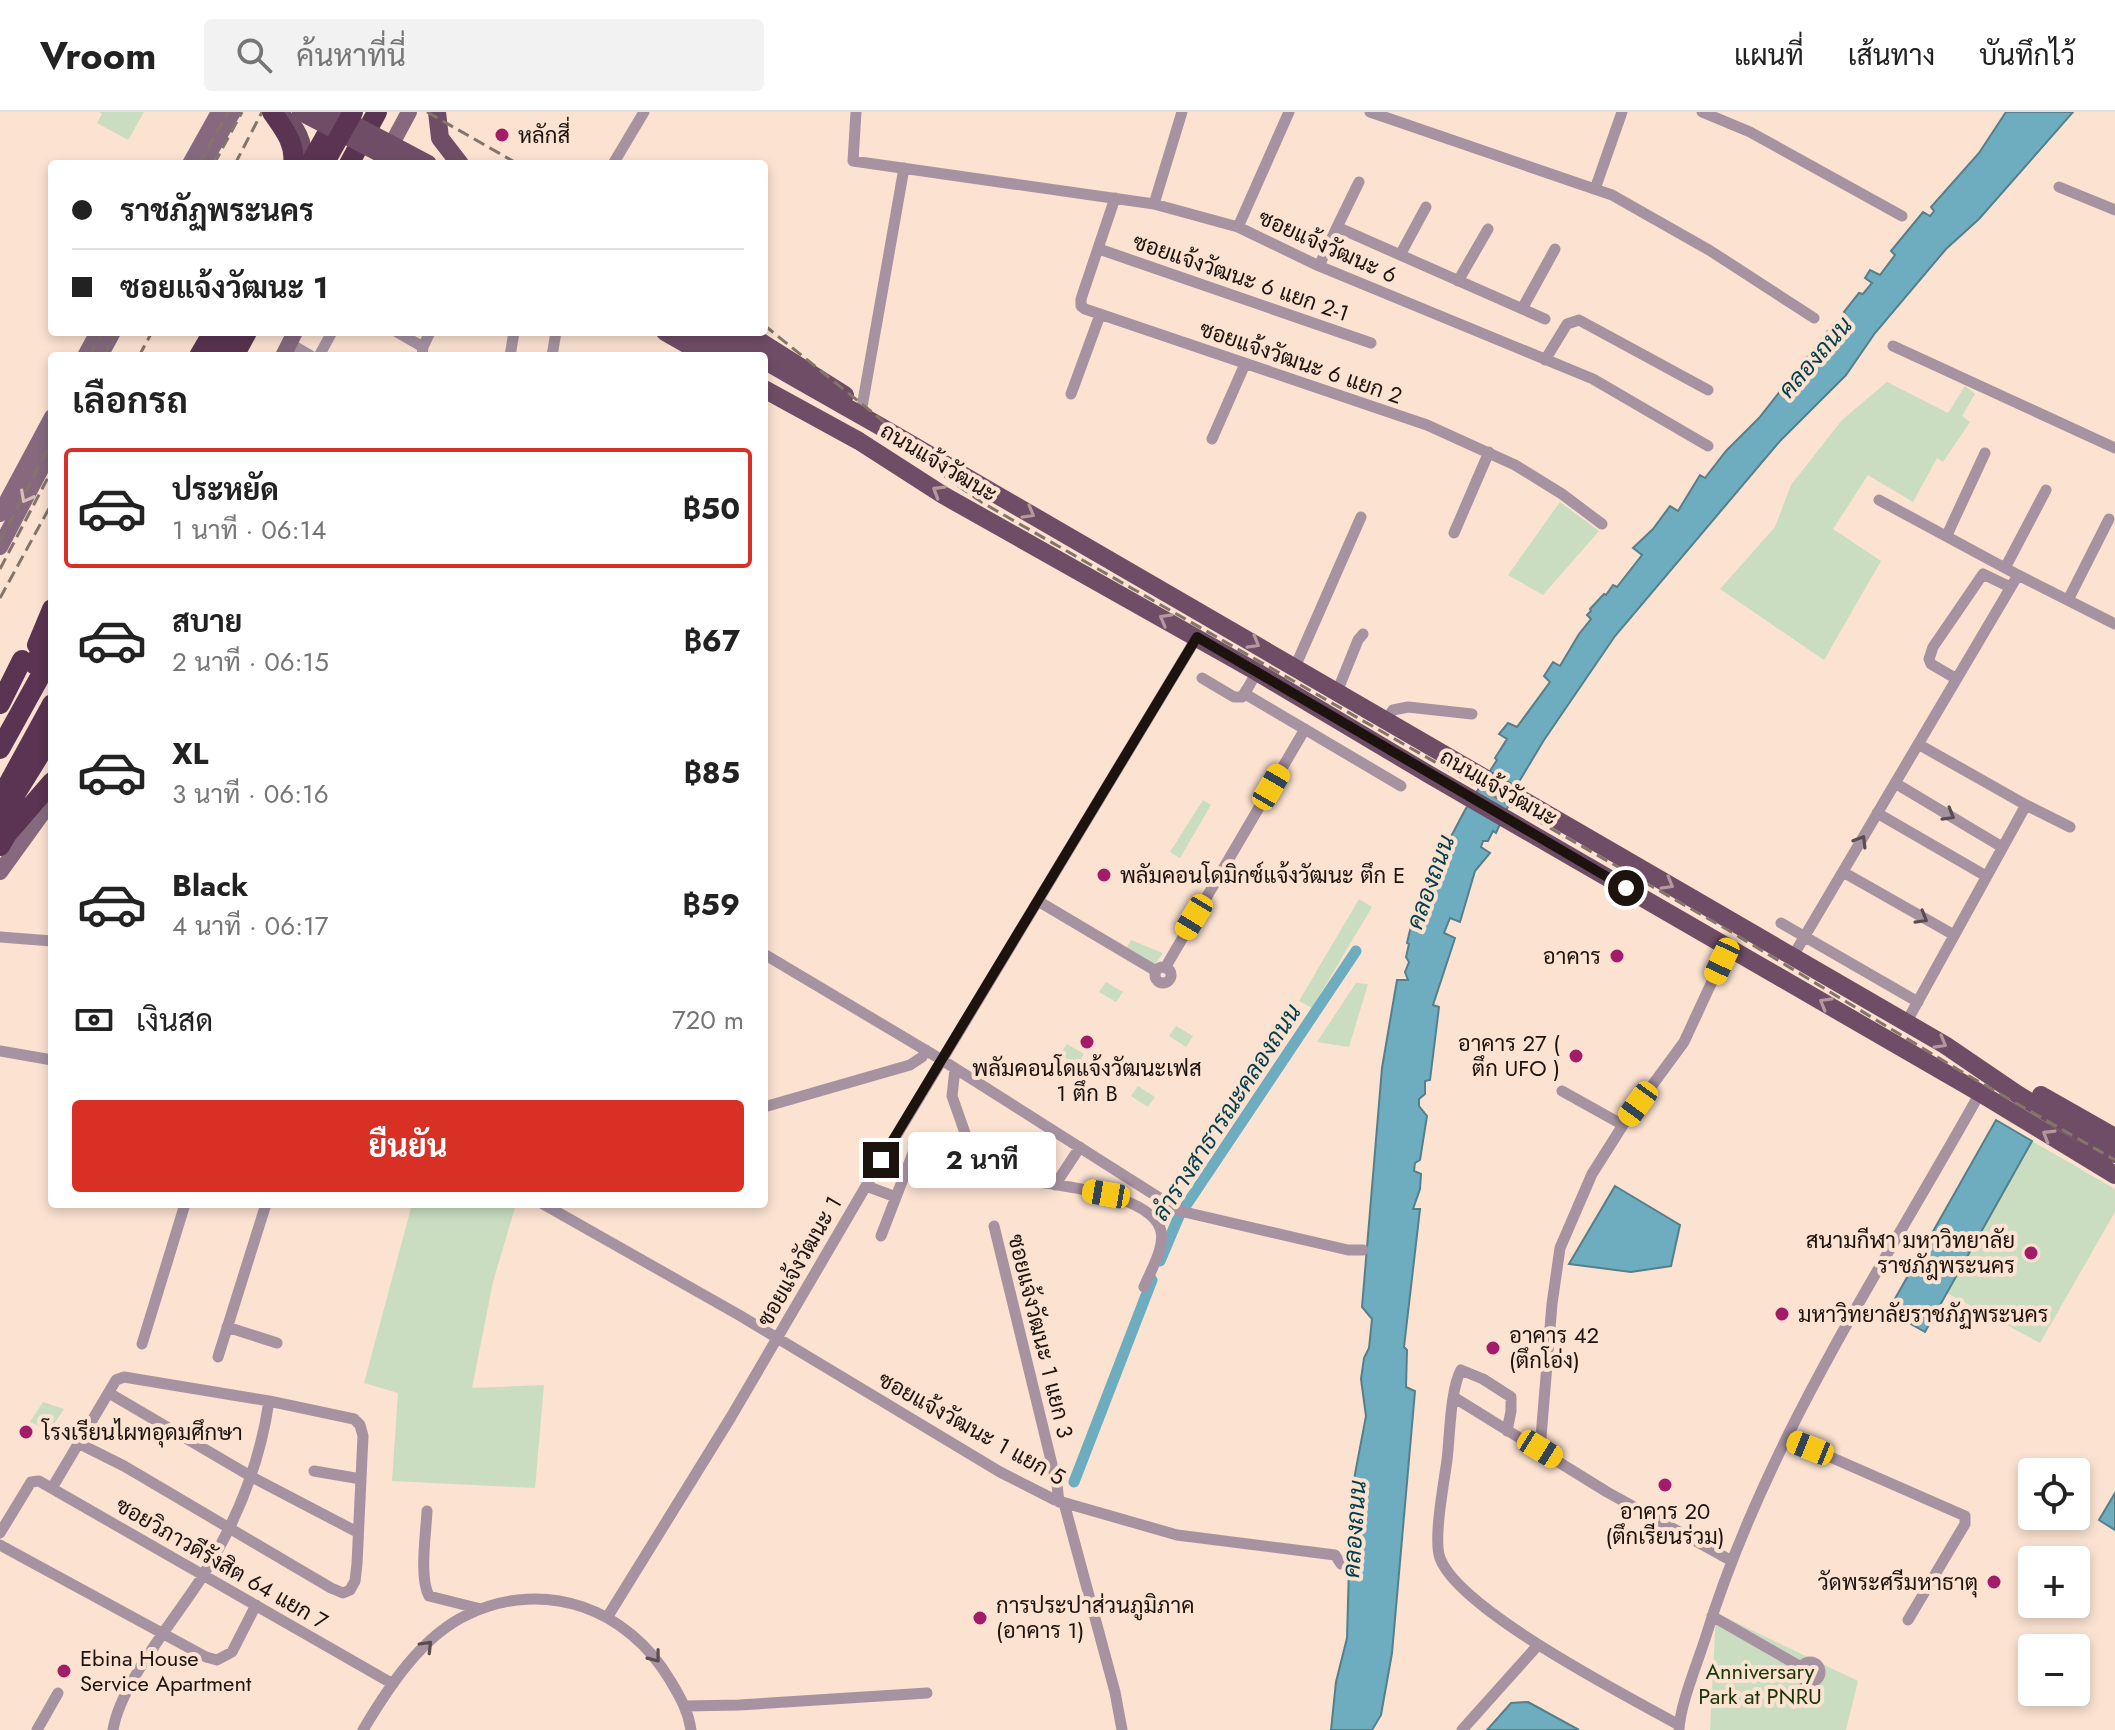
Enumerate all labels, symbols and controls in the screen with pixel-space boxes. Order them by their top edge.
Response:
search box [204,19,764,91]
text: Vroom [40,28,156,83]
icon: search [232,33,276,77]
text: ค้นหาที่นี่ [296,34,406,77]
text: แผนที่ [1734,35,1804,76]
text: เส้นทาง [1848,35,1935,76]
text: บันทึกไว้ [1979,35,2075,76]
place label: หลักสี่ [518,116,570,151]
marker: หลักสี่ [493,126,511,144]
text: ราชภัฏพระนคร [120,189,314,232]
street label: ซอยแจ้งวัฒนะ 6 [1254,201,1402,291]
street label: ซอยแจ้งวัฒนะ 6 แยก 2-1 [1129,225,1353,329]
text: ซอยแจ้งวัฒนะ 1 [120,266,328,309]
water label: คลองถนน [1770,309,1860,405]
street label: ซอยแจ้งวัฒนะ 6 แยก 2 [1195,312,1407,412]
text: เลือกรถ [72,374,188,426]
street label: ถนนแจ้งวัฒนะ [875,415,1003,509]
text: ประหยัด [172,468,279,511]
icon: car [76,472,148,544]
one-way arrow [932,486,947,501]
text: ฿50 [683,487,740,530]
one-way arrow [20,489,36,503]
one-way arrow [1020,503,1035,519]
text: 1 นาที · 06:14 [172,511,326,549]
text: สบาย [172,600,242,643]
icon: car [76,604,148,676]
one-way arrow [1159,613,1174,629]
text: ฿67 [684,619,740,662]
one-way arrow [1245,633,1260,649]
text: 2 นาที · 06:15 [172,643,329,681]
text: XL [172,732,208,775]
icon: car [76,736,148,808]
street label: ถนนแจ้งวัฒนะ [1434,740,1564,834]
text: ฿85 [684,751,740,794]
car [1249,760,1293,814]
text: 3 นาที · 06:16 [172,775,329,813]
one-way arrow [1940,805,1955,821]
water label: คลองถนน [1397,830,1463,934]
one-way arrow [1851,835,1867,850]
place label: พลัมคอนโดมิกซ์แจ้งวัฒนะ ตึก E [1120,859,1405,891]
text: Black [172,864,248,907]
marker: พลัมคอนโดมิกซ์แจ้งวัฒนะ ตึก E [1095,866,1113,884]
icon: car [76,868,148,940]
route start [1608,870,1644,906]
one-way arrow [1659,874,1674,890]
text: ฿59 [682,883,740,926]
car [1171,890,1217,944]
text: 4 นาที · 06:17 [172,907,328,945]
one-way arrow [1914,908,1928,923]
car [1701,934,1743,988]
place label: อาคาร [1543,940,1601,972]
marker: อาคาร [1608,947,1626,965]
water label: ลำรางสาธารณะคลองถนน [1143,997,1309,1227]
one-way arrow [1819,997,1833,1013]
icon: cash [72,998,116,1042]
text: เงินสด [136,999,213,1042]
text: 720 m [672,1001,744,1039]
place label: อาคาร 27 ( ตึก UFO ) [1458,1027,1560,1084]
marker: พลัมคอนโดแจ้งวัฒนะเฟส 1 ตึก B [1078,1033,1096,1051]
one-way arrow [1932,1033,1947,1049]
marker: อาคาร 27 ( ตึก UFO ) [1567,1047,1585,1065]
place label: พลัมคอนโดแจ้งวัฒนะเฟส 1 ตึก B [972,1052,1202,1109]
car [1614,1078,1662,1130]
button: ยืนยัน [72,1100,744,1192]
one-way arrow [2042,1129,2057,1144]
callout: 2 นาที [909,1132,1057,1188]
text: 2 นาที [946,1141,1018,1179]
route end [863,1142,899,1178]
car [1080,1178,1132,1210]
street label: ซอยแจ้งวัฒนะ 1 [749,1190,849,1332]
place label: สนามกีฬา มหาวิทยาลัย ราชภัฎพระนคร [1806,1224,2015,1281]
street label: ซอยแจ้งวัฒนะ 1 แยก 3 [1000,1231,1082,1441]
marker: สนามกีฬา มหาวิทยาลัย ราชภัฎพระนคร [2022,1244,2040,1262]
place label: มหาวิทยาลัยราชภัฏพระนคร [1798,1298,2048,1330]
marker: มหาวิทยาลัยราชภัฏพระนคร [1773,1305,1791,1323]
place label: อาคาร 42 (ตึกโอ่ง) [1509,1319,1599,1376]
marker: อาคาร 42 (ตึกโอ่ง) [1484,1339,1502,1357]
street label: ซอยแจ้งวัฒนะ 1 แยก 5 [873,1363,1071,1493]
place label: โรงเรียนไผทอุดมศึกษา [41,1416,243,1448]
marker: โรงเรียนไผทอุดมศึกษา [17,1423,35,1441]
car [1513,1426,1567,1472]
car [1783,1428,1837,1468]
map controls [2018,1458,2090,1706]
button: locate [2018,1458,2090,1530]
marker: อาคาร 20 (ตึกเรียนร่วม) [1656,1476,1674,1494]
water label: คลองถนน [1333,1479,1375,1579]
street label: ซอยวิภาวดีรังสิต 64 แยก 7 [110,1489,334,1637]
place label: อาคาร 20 (ตึกเรียนร่วม) [1605,1495,1725,1552]
button: + [2018,1546,2090,1618]
place label: วัดพระศรีมหาธาตุ [1817,1566,1978,1598]
marker: วัดพระศรีมหาธาตุ [1985,1573,2003,1591]
place label: การประปาส่วนภูมิภาค (อาคาร 1) [996,1589,1194,1646]
marker: การประปาส่วนภูมิภาค (อาคาร 1) [971,1609,989,1627]
button: − [2018,1634,2090,1706]
one-way arrow [418,1641,432,1655]
place label: Ebina House Service Apartment [80,1642,252,1699]
one-way arrow [645,1648,659,1663]
park label: Anniversary Park at PNRU [1698,1655,1822,1712]
marker: Ebina House Service Apartment [55,1662,73,1680]

